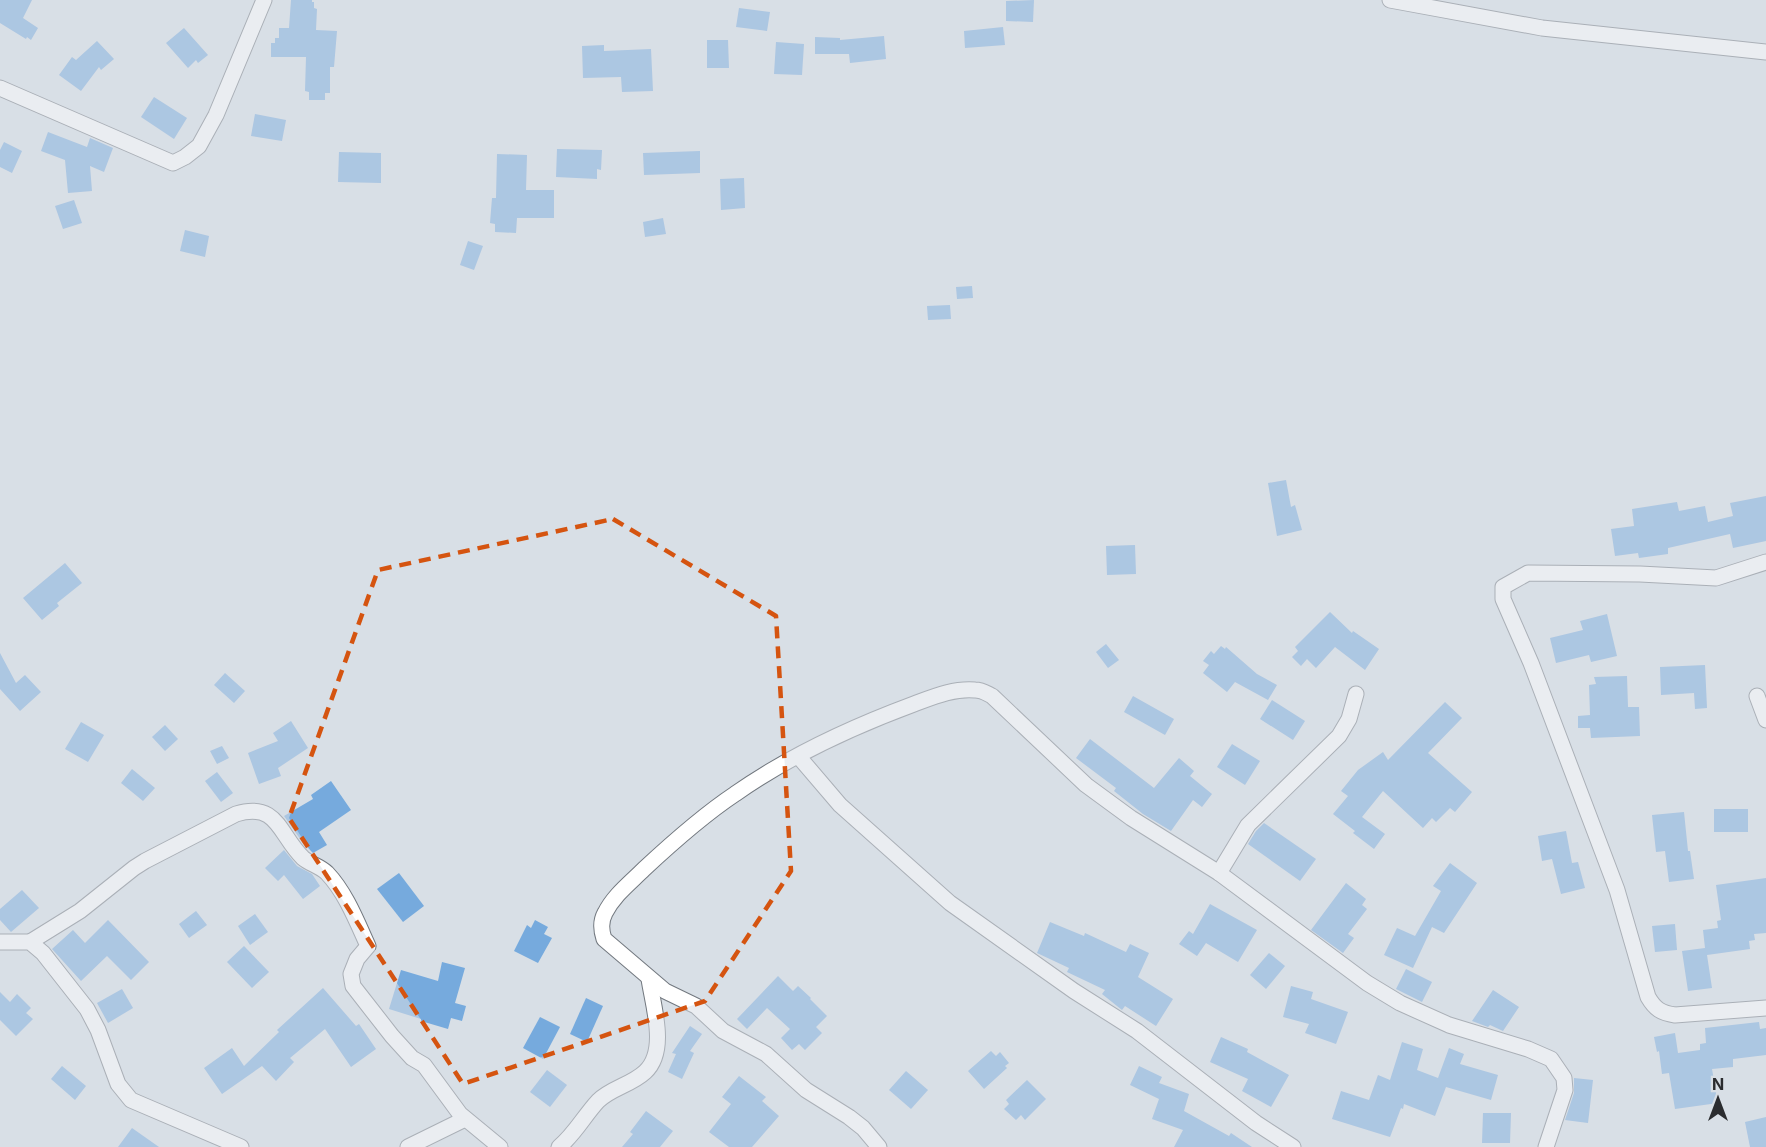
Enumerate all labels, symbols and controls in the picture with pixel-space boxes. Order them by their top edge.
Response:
north arrow [1688,1069,1748,1129]
text: N [1712,1074,1724,1094]

